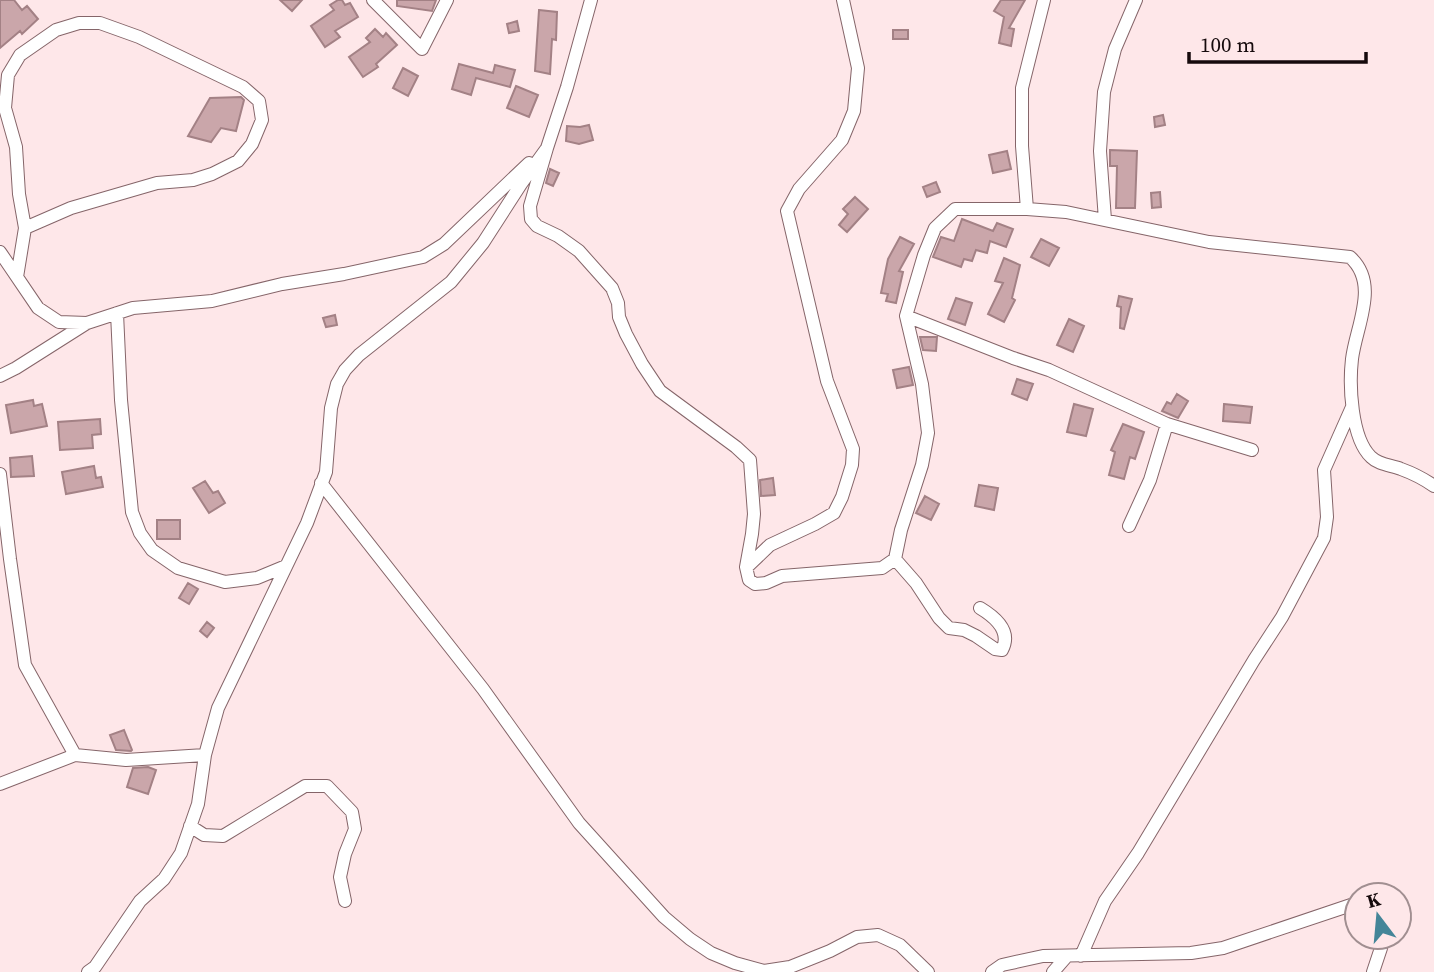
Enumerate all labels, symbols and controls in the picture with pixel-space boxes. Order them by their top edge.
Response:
scale bar [1189,21,1366,65]
text: 100 m [1200,30,1255,59]
north arrow [1343,881,1413,951]
text: K [1363,885,1384,914]

